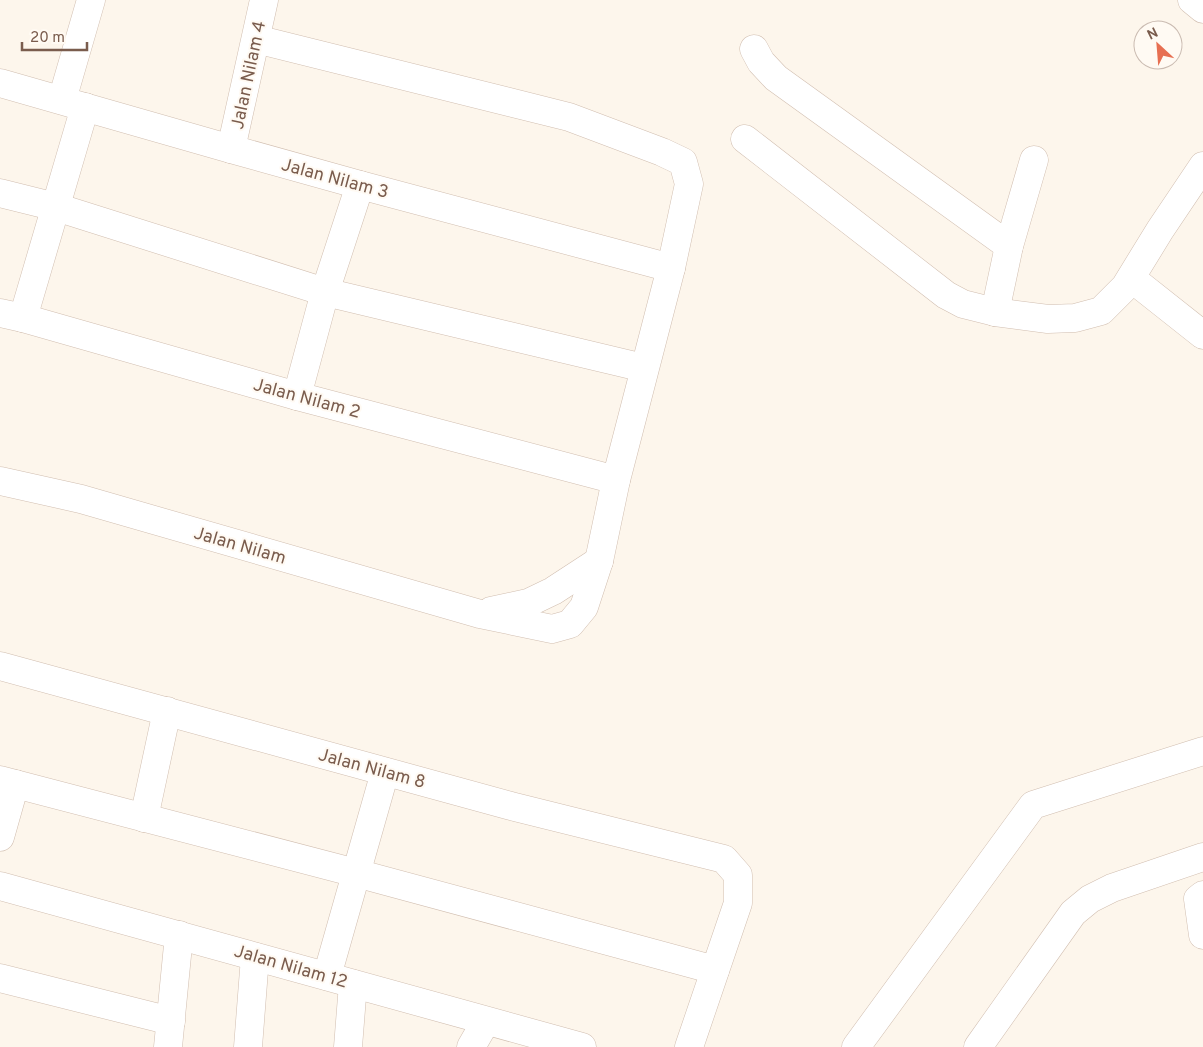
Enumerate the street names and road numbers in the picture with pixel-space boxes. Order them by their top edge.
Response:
street label: Jalan Nilam 4 [227,19,272,132]
street label: Jalan Nilam 3 [278,154,391,205]
street label: Jalan Nilam 2 [250,374,363,425]
street label: Jalan Nilam [191,522,288,571]
street label: Jalan Nilam 8 [315,744,428,795]
street label: Jalan Nilam 12 [231,940,350,995]

